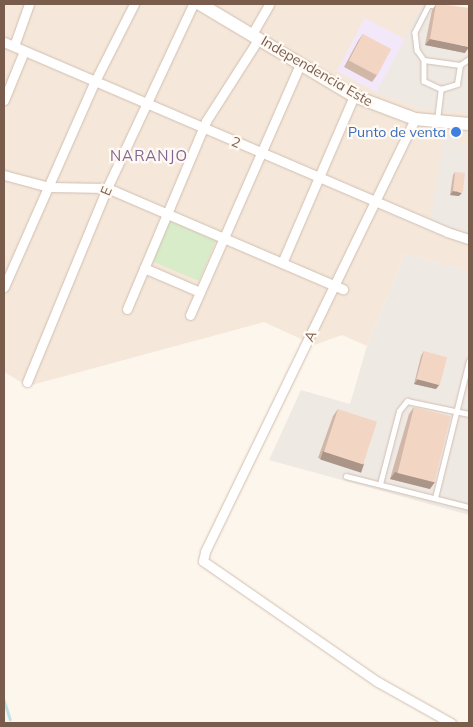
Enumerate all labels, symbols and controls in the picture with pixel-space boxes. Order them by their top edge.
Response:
street label: Independencia Este [258,32,376,110]
place label: Punto de venta [348,124,446,140]
marker: Punto de venta [450,126,462,138]
street label: 2 [229,133,243,151]
district label: NARANJO [109,147,189,165]
street label: E [97,184,115,198]
street label: A [300,328,320,344]

